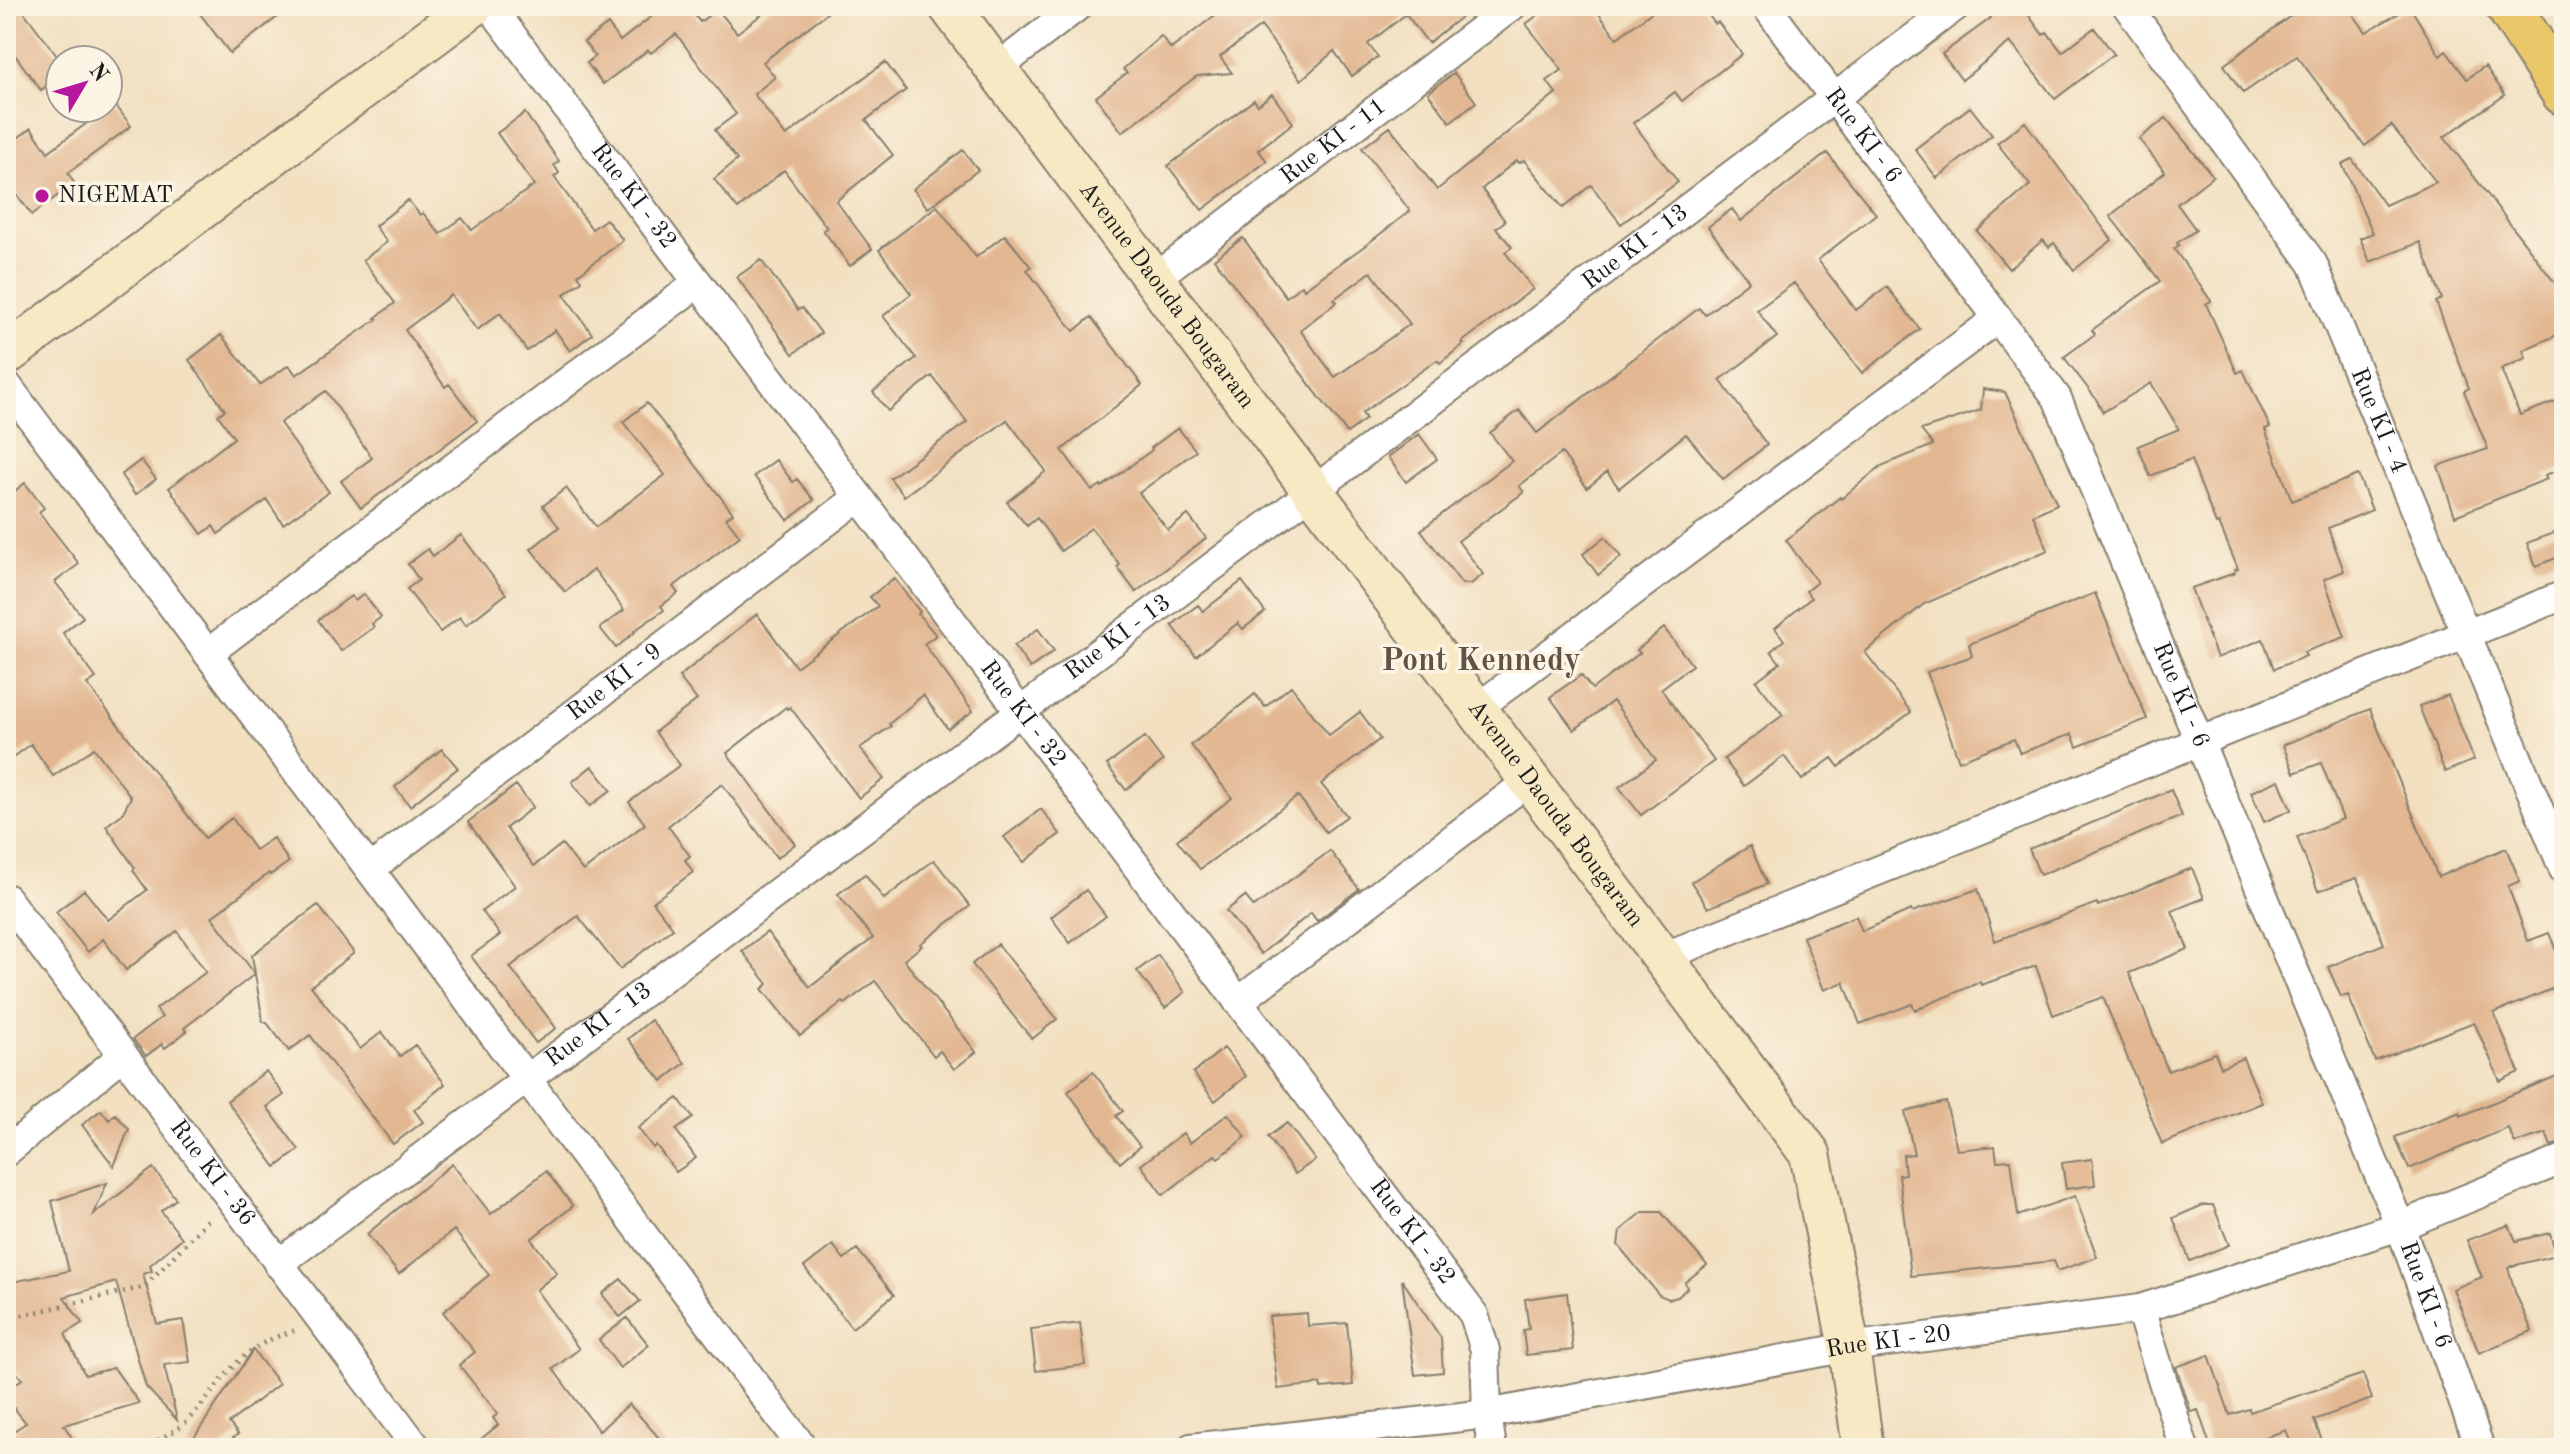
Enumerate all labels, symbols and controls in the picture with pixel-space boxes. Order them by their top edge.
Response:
north arrow [44,44,124,124]
text: N [84,60,112,86]
street label: Rue KI - 6 [1820,84,1905,188]
street label: Rue KI - 11 [1276,94,1391,190]
street label: Rue KI - 32 [586,139,680,254]
street label: Avenue Daouda Bougaram [1074,178,1259,413]
place label: NIGEMAT [58,184,173,208]
marker: NIGEMAT [33,187,51,205]
street label: Rue KI - 13 [1578,200,1693,295]
street label: Rue KI - 4 [2346,365,2410,477]
street label: Rue KI - 13 [1061,590,1176,685]
street label: Rue KI - 9 [563,639,667,726]
street label: Rue KI - 6 [2148,639,2213,751]
district label: Pont Kennedy [1381,646,1581,678]
street label: Rue KI - 32 [975,657,1070,772]
street label: Avenue Daouda Bougaram [1462,696,1648,932]
street label: Rue KI - 13 [541,978,656,1072]
street label: Rue KI - 36 [165,1116,259,1231]
street label: Rue KI - 32 [1364,1175,1459,1290]
street label: Rue KI - 6 [2395,1239,2455,1352]
street label: Rue KI - 20 [1824,1322,1952,1363]

